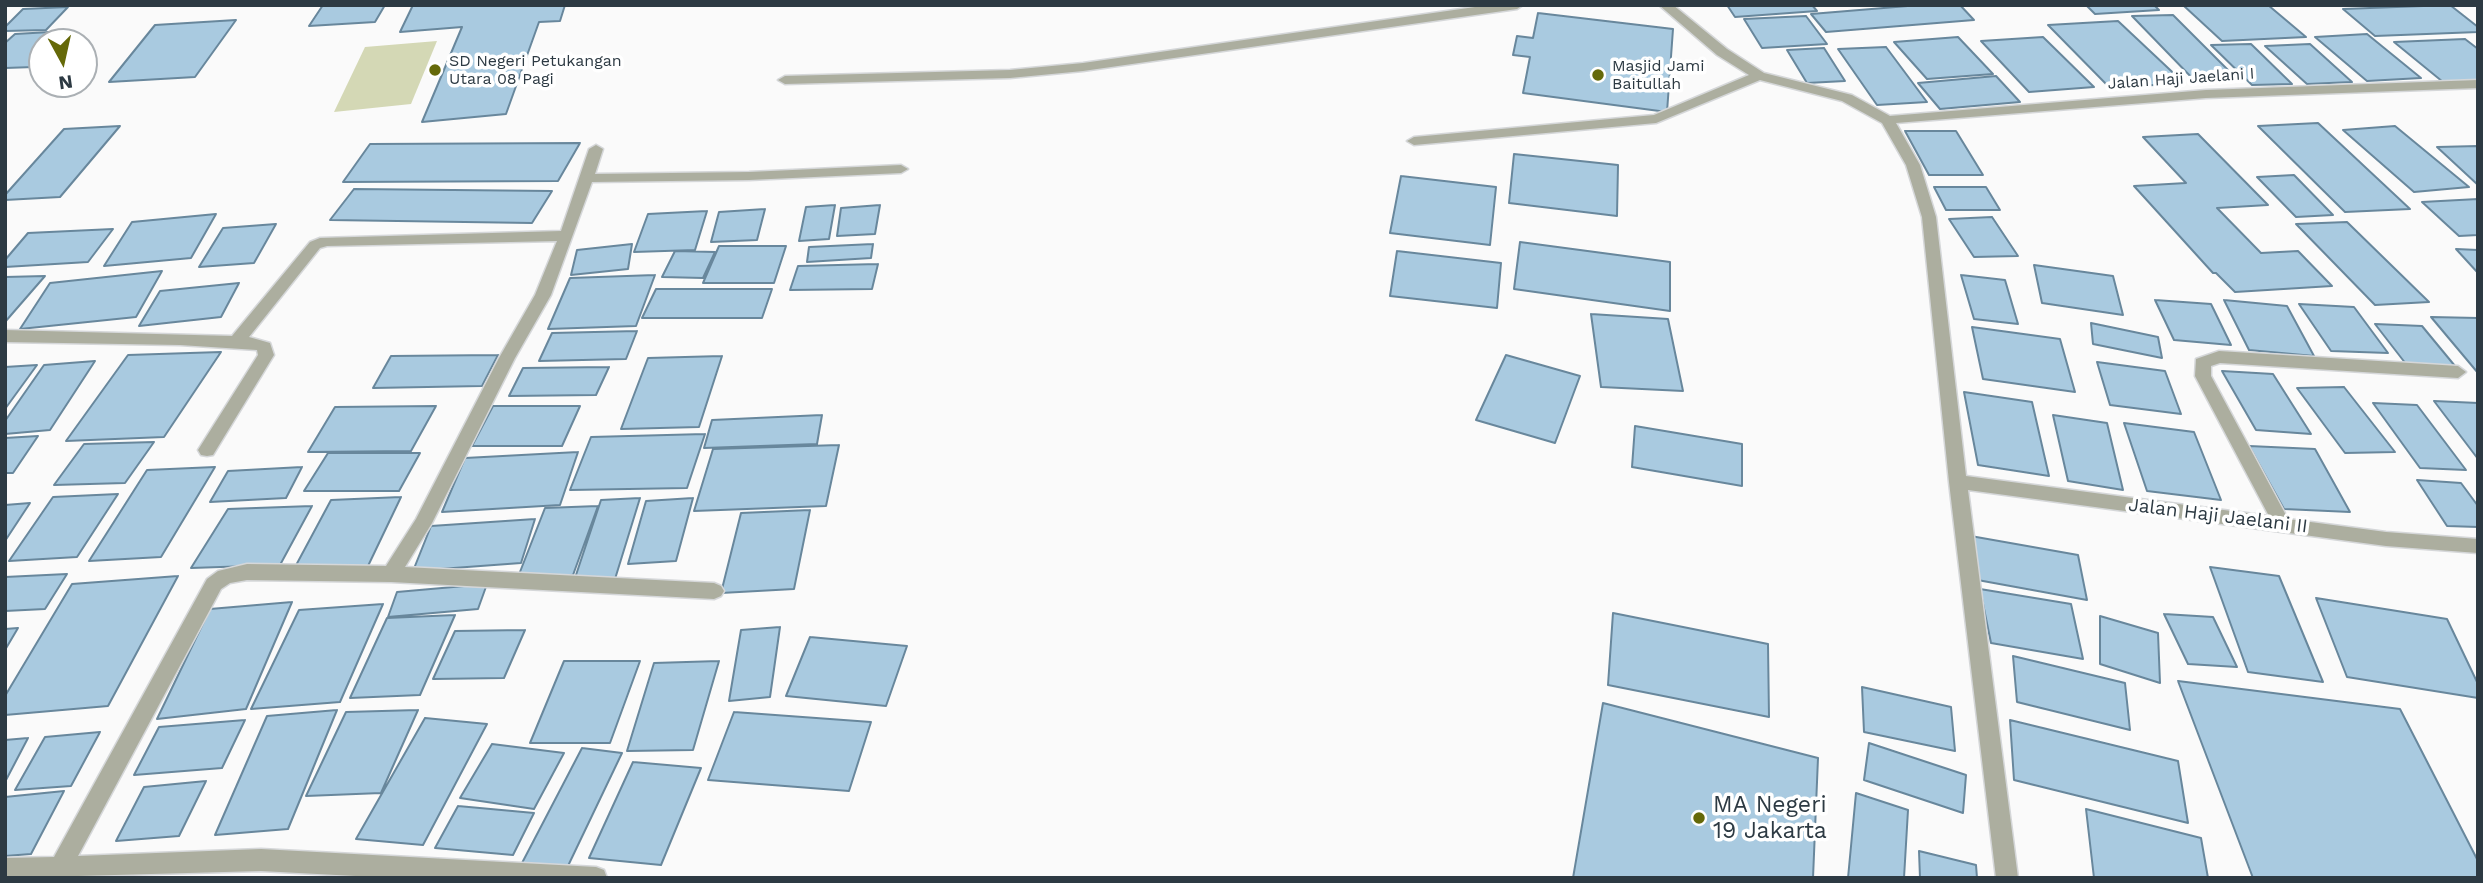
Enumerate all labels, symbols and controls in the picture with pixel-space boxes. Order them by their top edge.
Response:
north arrow [28,28,98,98]
place label: SD Negeri Petukangan Utara 08 Pagi [449,51,622,89]
place label: Masjid Jami Baitullah [1612,56,1704,94]
marker: SD Negeri Petukangan Utara 08 Pagi [427,62,443,78]
street label: Jalan Haji Jaelani I [2107,64,2255,94]
marker: Masjid Jami Baitullah [1590,67,1606,83]
text: N [57,70,74,95]
street label: Jalan Haji Jaelani II [2127,494,2309,538]
place label: MA Negeri 19 Jakarta [1713,791,1827,845]
marker: MA Negeri 19 Jakarta [1691,810,1707,826]

